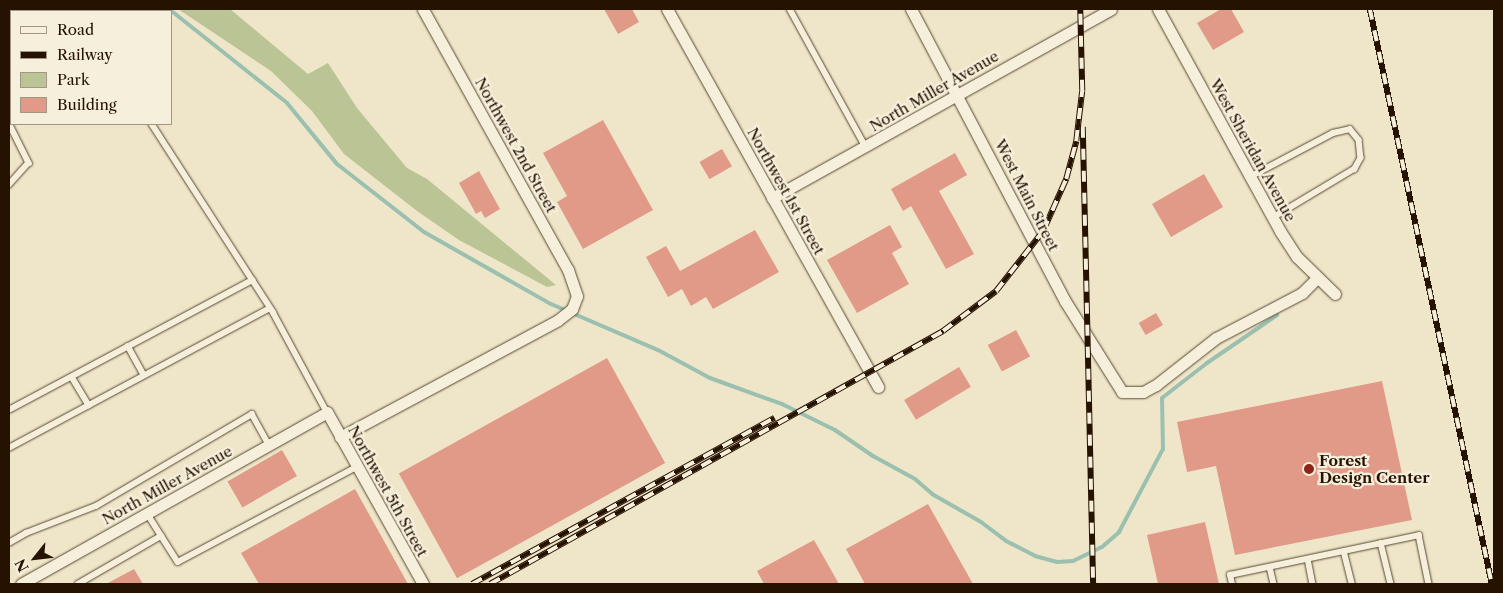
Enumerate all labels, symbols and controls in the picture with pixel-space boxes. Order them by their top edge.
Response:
legend [10,10,172,125]
text: Road [57,20,94,39]
text: Railway [57,45,113,64]
street label: North Miller Avenue [866,46,1002,136]
text: Park [57,70,90,89]
street label: Northwest 2nd Street [471,74,561,216]
street label: West Sheridan Avenue [1206,75,1300,225]
text: Building [57,95,117,114]
street label: Northwest 1st Street [744,124,828,258]
street label: West Main Street [991,136,1063,254]
street label: Northwest 5th Street [344,422,432,560]
street label: North Miller Avenue [98,442,236,528]
place label: Forest Design Center [1319,451,1430,486]
marker: Forest Design Center [1303,463,1315,475]
north arrow [10,533,60,583]
text: N [11,556,33,575]

